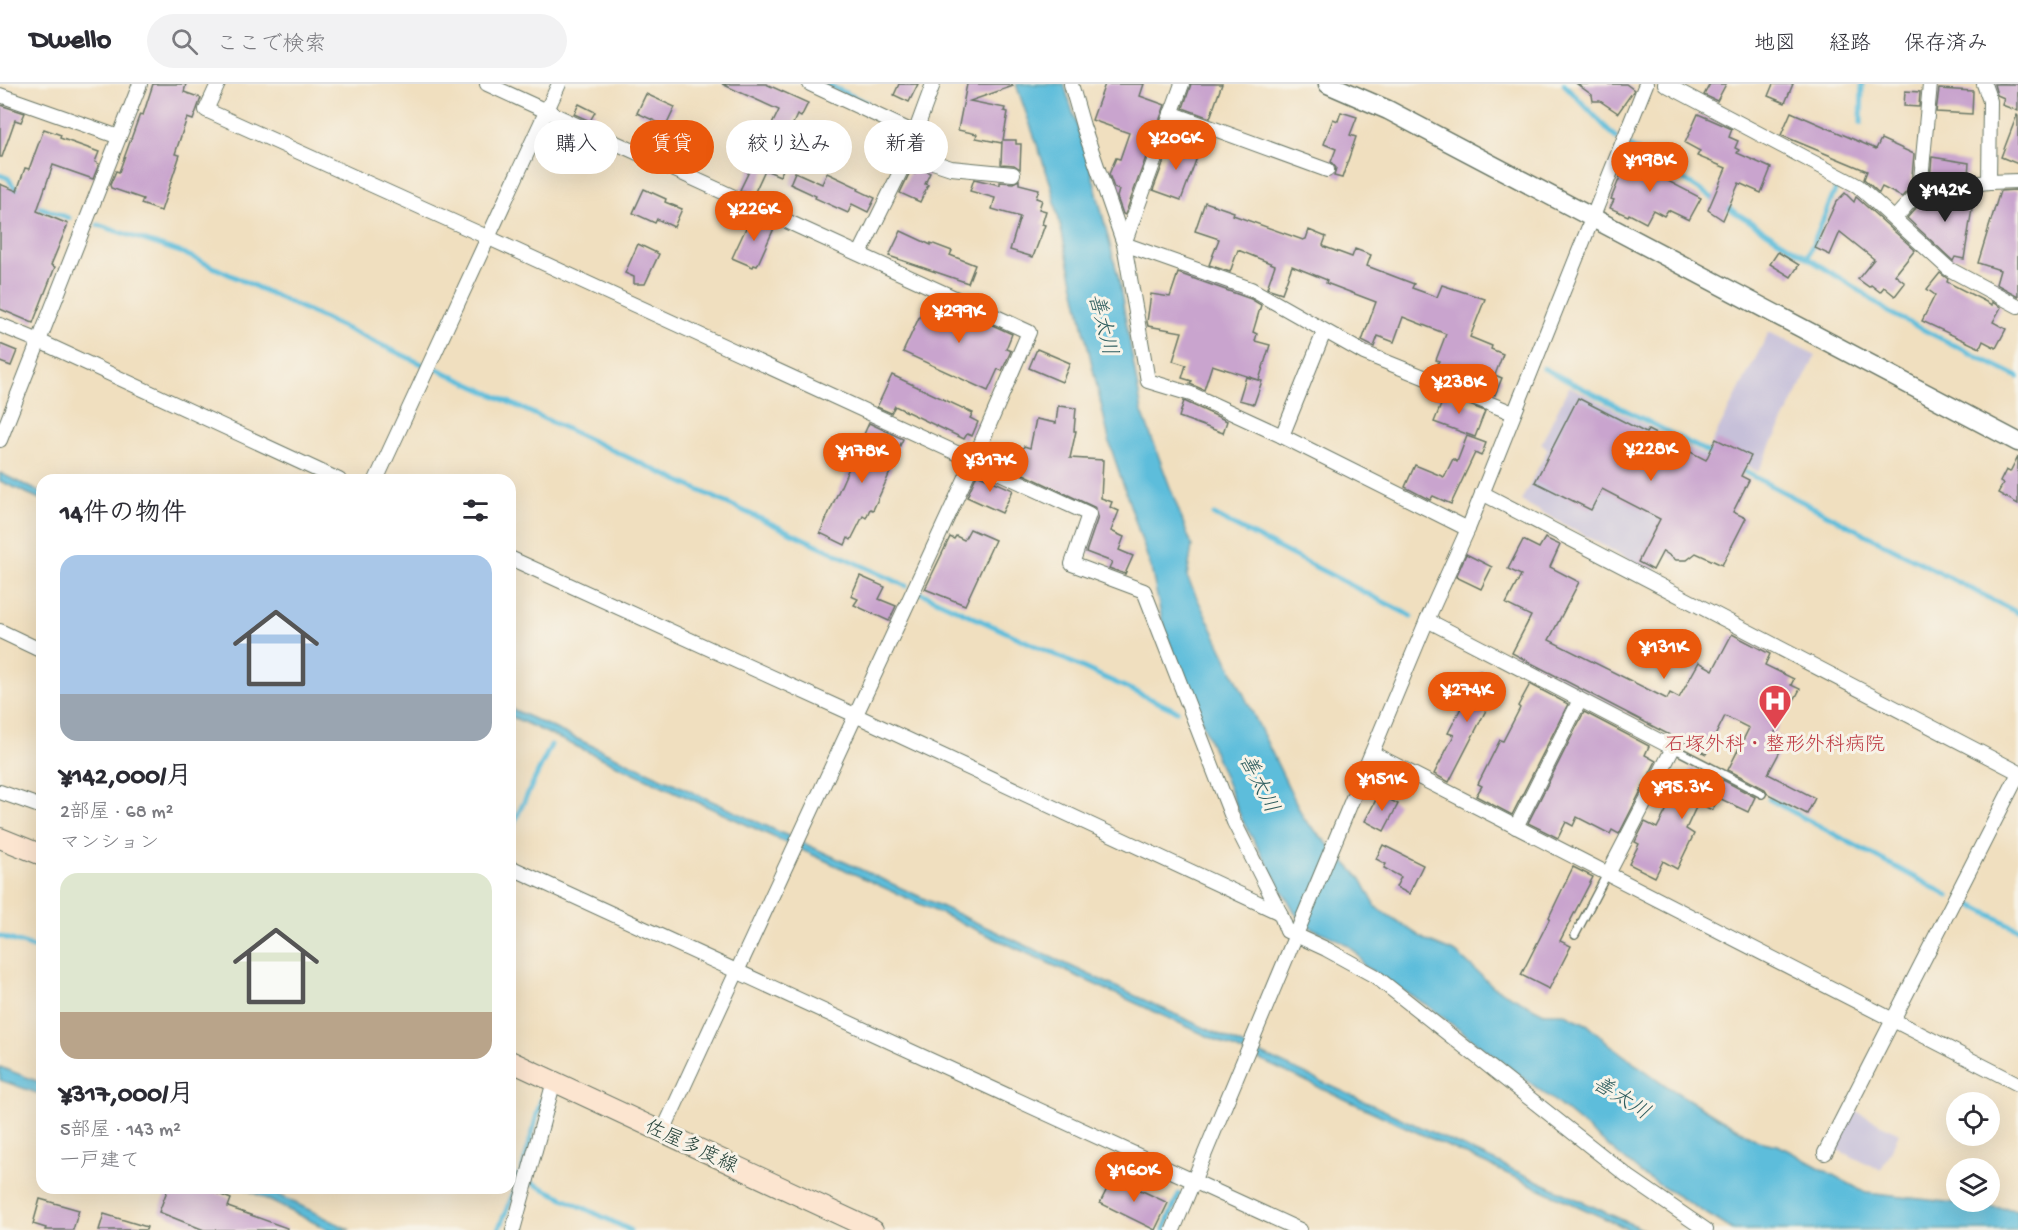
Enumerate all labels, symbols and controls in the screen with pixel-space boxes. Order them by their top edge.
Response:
search box [147,14,567,68]
text: Dwello [30,25,111,58]
icon: search [168,25,201,58]
text: ここで検索 [216,33,326,59]
text: 地図 [1754,33,1796,58]
text: 経路 [1829,33,1871,58]
text: 保存済み [1904,33,1988,58]
chip: 購入 [534,120,618,174]
chip: 賃貸 [630,120,714,174]
chip: 絞り込み [726,120,852,174]
chip: 新着 [864,120,948,174]
pin: ¥206K [1134,120,1218,171]
text: ¥206K [1150,128,1202,151]
pin: ¥198K [1608,142,1692,193]
text: ¥198K [1625,150,1675,173]
pin: ¥142K [1903,172,1987,223]
text: ¥142K [1921,180,1969,203]
pin: ¥226K [712,191,796,242]
text: ¥226K [729,199,779,222]
water label: 善太川 [1081,291,1121,358]
pin: ¥299K [917,293,1001,344]
text: ¥299K [934,301,984,324]
pin: ¥238K [1417,364,1501,415]
text: ¥238K [1433,372,1485,395]
pin: ¥228K [1609,431,1693,482]
pin: ¥178K [820,433,904,484]
text: ¥228K [1626,439,1676,462]
text: ¥178K [837,441,887,464]
pin: ¥317K [948,442,1032,493]
text: ¥317K [965,450,1015,473]
icon: filters [459,494,492,527]
text: 14件の物件 [60,500,187,531]
icon: home [222,594,330,702]
pin: ¥131K [1622,629,1706,680]
text: ¥131K [1641,637,1687,660]
pin: ¥274K [1425,672,1509,723]
text: ¥274K [1442,680,1492,703]
hospital icon: 石塚外科・整形外科病院 [1757,683,1793,730]
place label: 石塚外科・整形外科病院 [1665,733,1885,758]
water label: 善太川 [1231,750,1283,818]
pin: ¥151K [1340,761,1424,812]
text: ¥142,000/月 [60,763,192,794]
text: ¥151K [1359,769,1405,792]
pin: ¥95.3K [1633,769,1731,820]
text: ¥95.3K [1653,777,1711,800]
text: 2部屋 · 68 m² [60,802,174,825]
text: マンション [60,833,159,856]
icon: home [222,912,330,1020]
water label: 善太川 [1587,1072,1654,1127]
text: ¥317,000/月 [60,1081,194,1112]
map controls [1946,1092,2000,1212]
button: locate [1946,1092,2000,1146]
street label: 佐屋多度線 [640,1115,742,1180]
text: 5部屋 · 143 m² [60,1120,181,1143]
text: 一戸建て [60,1151,140,1174]
pin: ¥160K [1092,1152,1176,1203]
button: layers [1946,1158,2000,1212]
text: ¥160K [1109,1160,1159,1183]

